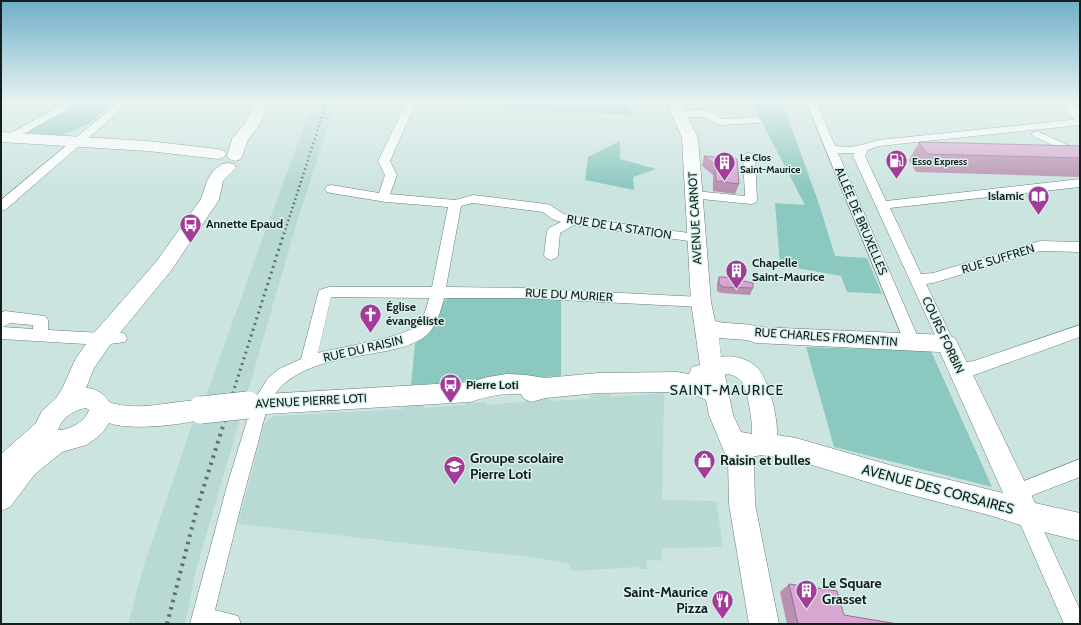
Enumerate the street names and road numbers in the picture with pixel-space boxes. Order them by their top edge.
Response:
street label: ALLÉE DE BRUXELLES [832,164,891,277]
street label: AVENUE CARNOT [685,171,704,265]
street label: RUE DE LA STATION [566,211,673,242]
street label: RUE SUFFREN [959,240,1036,277]
street label: RUE DU MURIER [525,285,614,304]
street label: COURS FORBIN [919,294,968,376]
street label: RUE CHARLES FROMENTIN [754,324,898,349]
street label: RUE DU RAISIN [321,332,404,365]
street label: AVENUE PIERRE LOTI [255,390,367,411]
street label: AVENUE DES CORSAIRES [860,460,1016,518]

